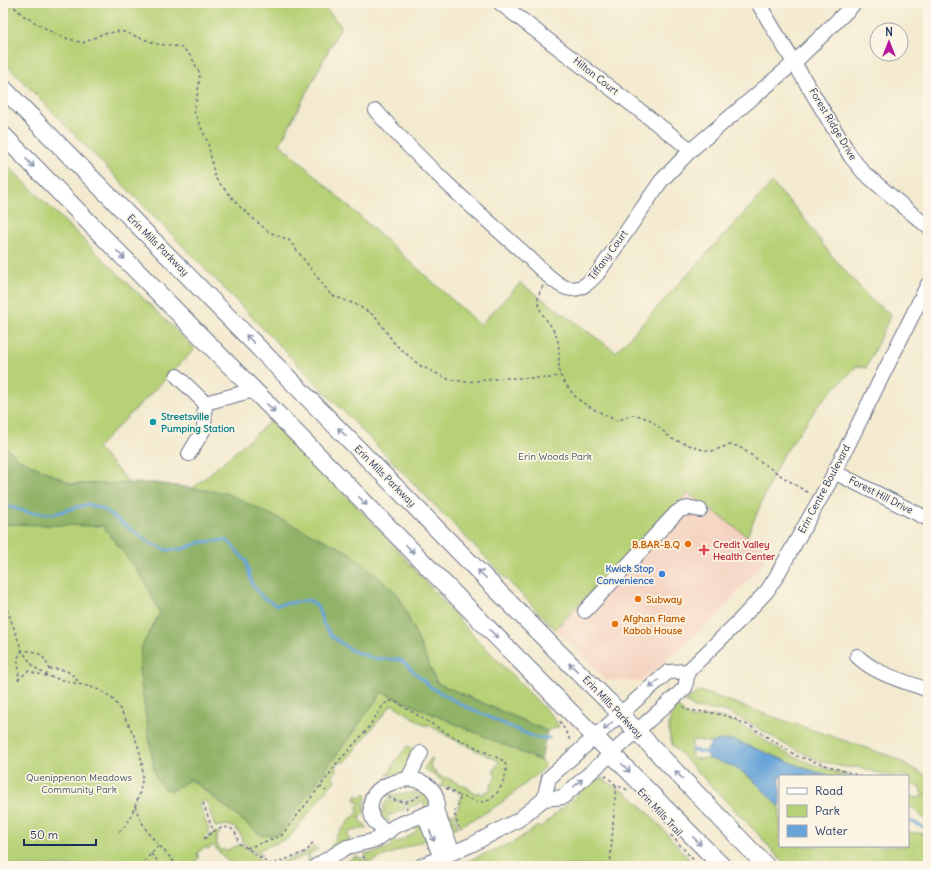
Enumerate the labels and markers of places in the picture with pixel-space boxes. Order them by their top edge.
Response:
place label: Streetsville Pumping Station [161,410,235,435]
marker: Streetsville Pumping Station [148,417,158,427]
place label: B.BAR-B.Q [632,538,680,551]
place label: Credit Valley Health Center [713,538,776,563]
marker: B.BAR-B.Q [683,539,693,549]
marker: Credit Valley Health Center [698,544,710,556]
place label: Kwick Stop Convenience [596,562,655,587]
marker: Kwick Stop Convenience [657,569,667,579]
place label: Subway [646,593,682,606]
marker: Subway [633,594,643,604]
place label: Afghan Flame Kabob House [623,612,686,637]
marker: Afghan Flame Kabob House [610,619,620,629]

